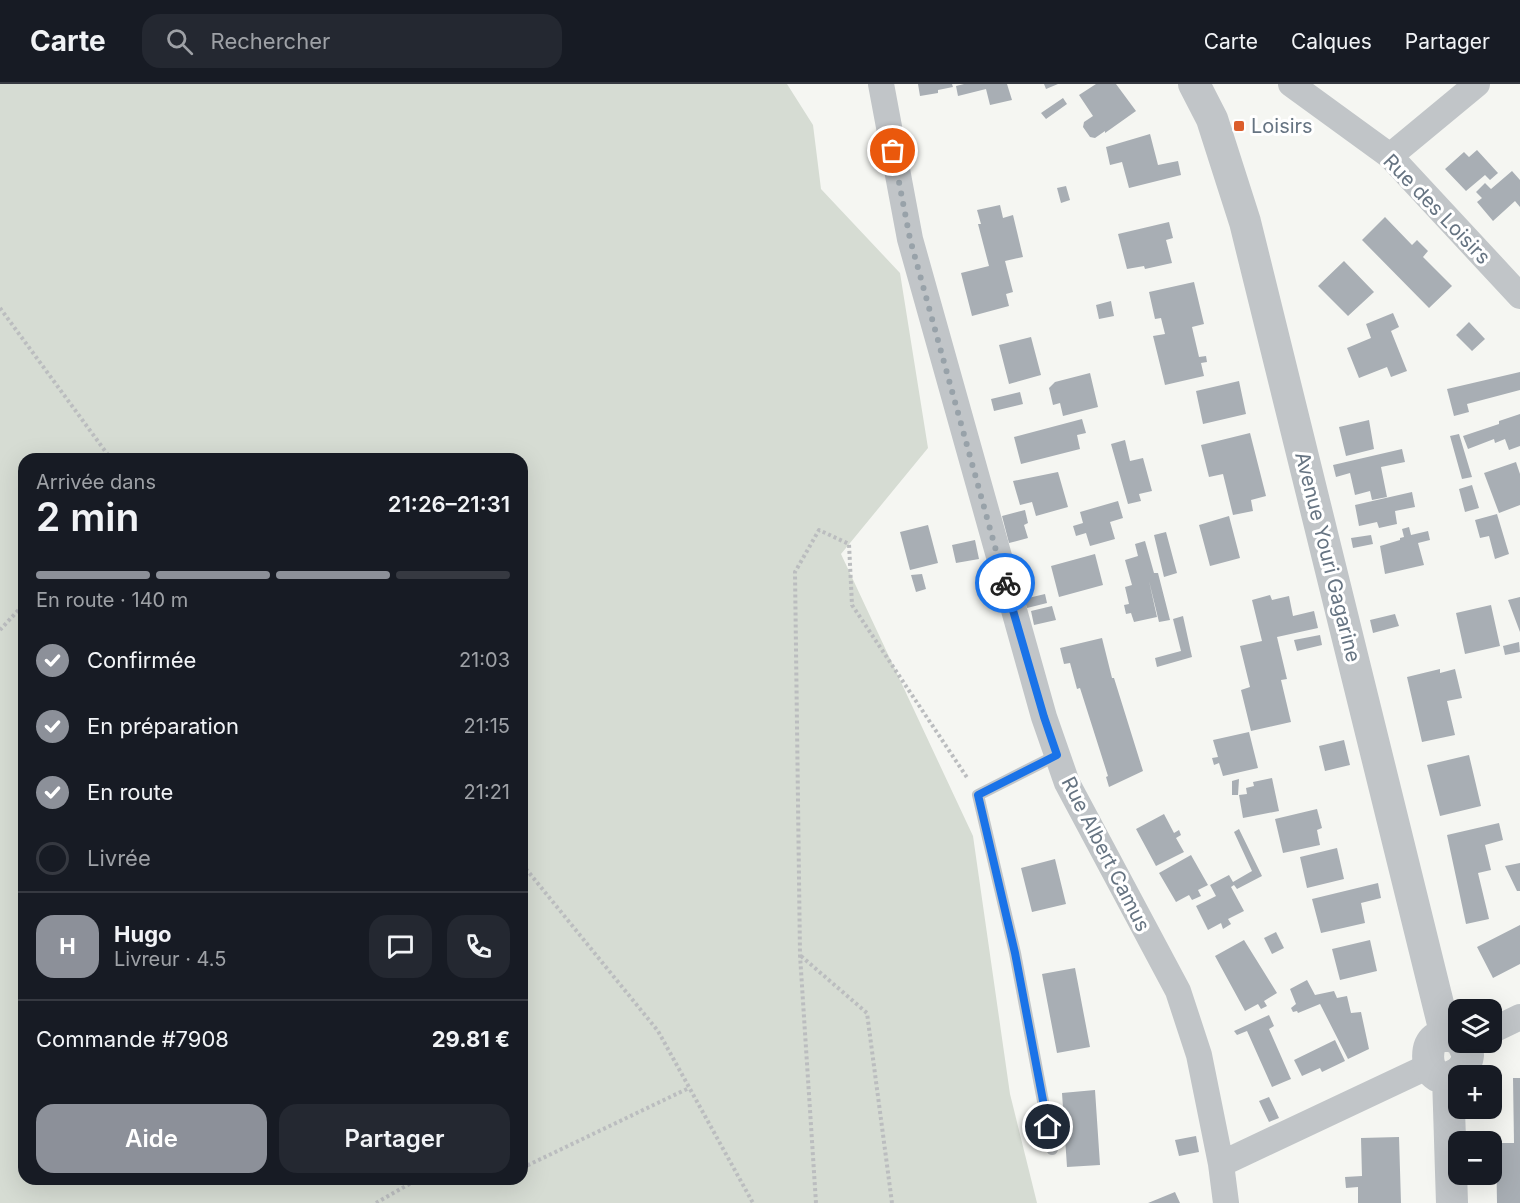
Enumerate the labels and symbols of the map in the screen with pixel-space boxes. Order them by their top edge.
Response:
place label: Loisirs [1251,114,1313,138]
marker: Loisirs [1232,119,1246,133]
pin [867,125,918,176]
street label: Rue des Loisirs [1378,149,1496,269]
street label: Avenue Youri Gagarine [1290,449,1366,665]
courier [975,553,1035,613]
street label: Rue Albert Camus [1057,773,1155,935]
pin [1022,1101,1073,1152]

